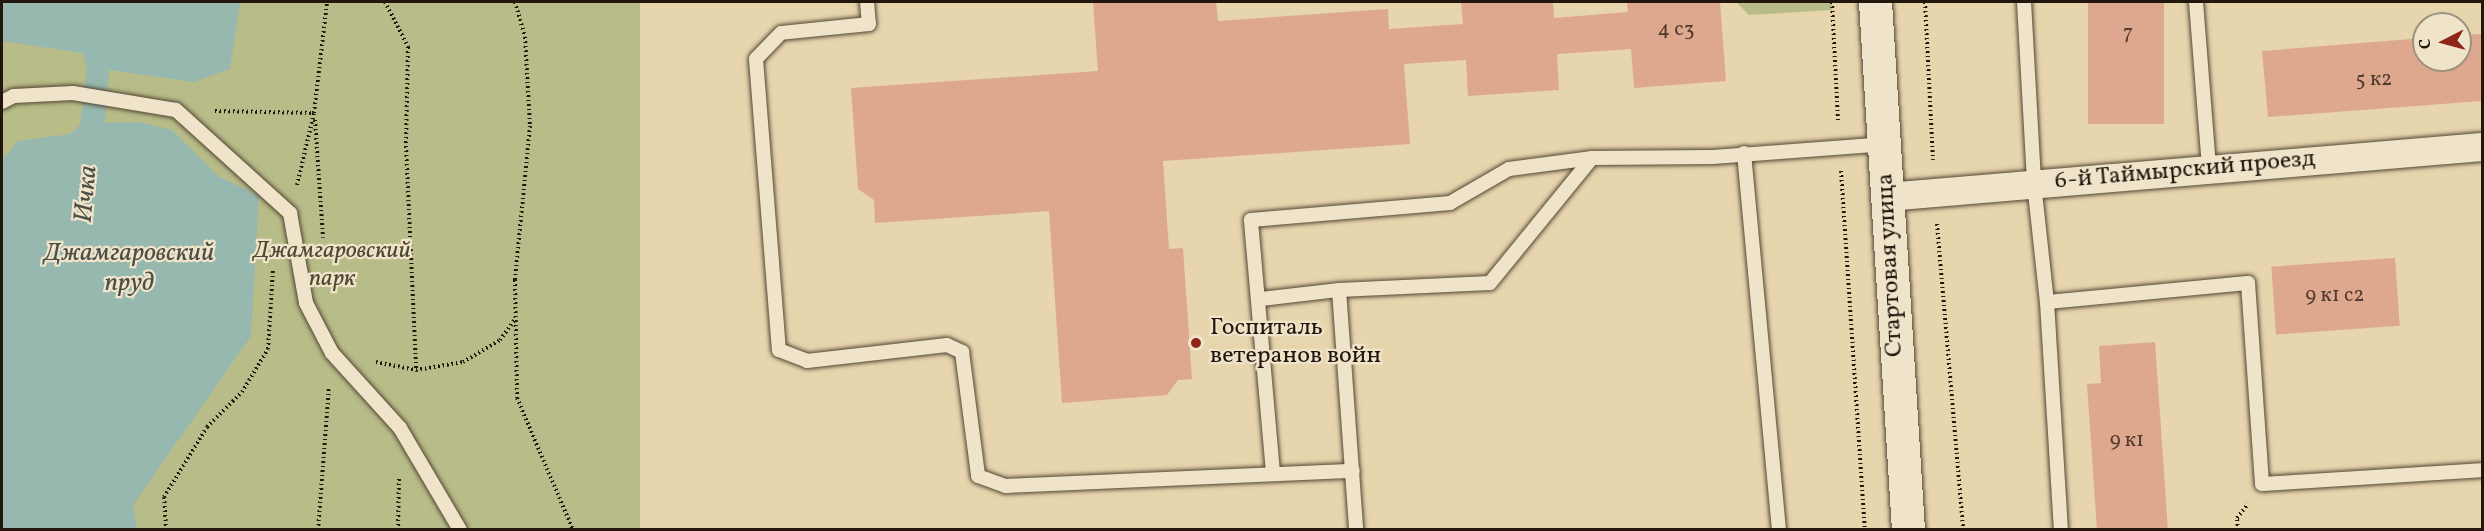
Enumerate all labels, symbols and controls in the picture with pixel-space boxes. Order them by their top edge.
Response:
north arrow [2412,12,2472,72]
house number: 4 с3 [1658,17,1694,43]
house number: 7 [2123,21,2133,47]
text: С [2415,37,2438,50]
house number: 5 к2 [2356,67,2392,93]
street label: 6-й Таймырский проезд [2053,145,2317,197]
water label: Ичка [69,164,105,224]
street label: Стартовая улица [1872,172,1910,358]
water label: Джамгаровский пруд [44,238,214,300]
park label: Джамгаровский парк [253,238,411,294]
house number: 9 к1 с2 [2305,283,2365,309]
place label: Госпиталь ветеранов войн [1210,315,1381,371]
marker: Госпиталь ветеранов войн [1187,334,1205,352]
house number: 9 к1 [2110,428,2144,454]

